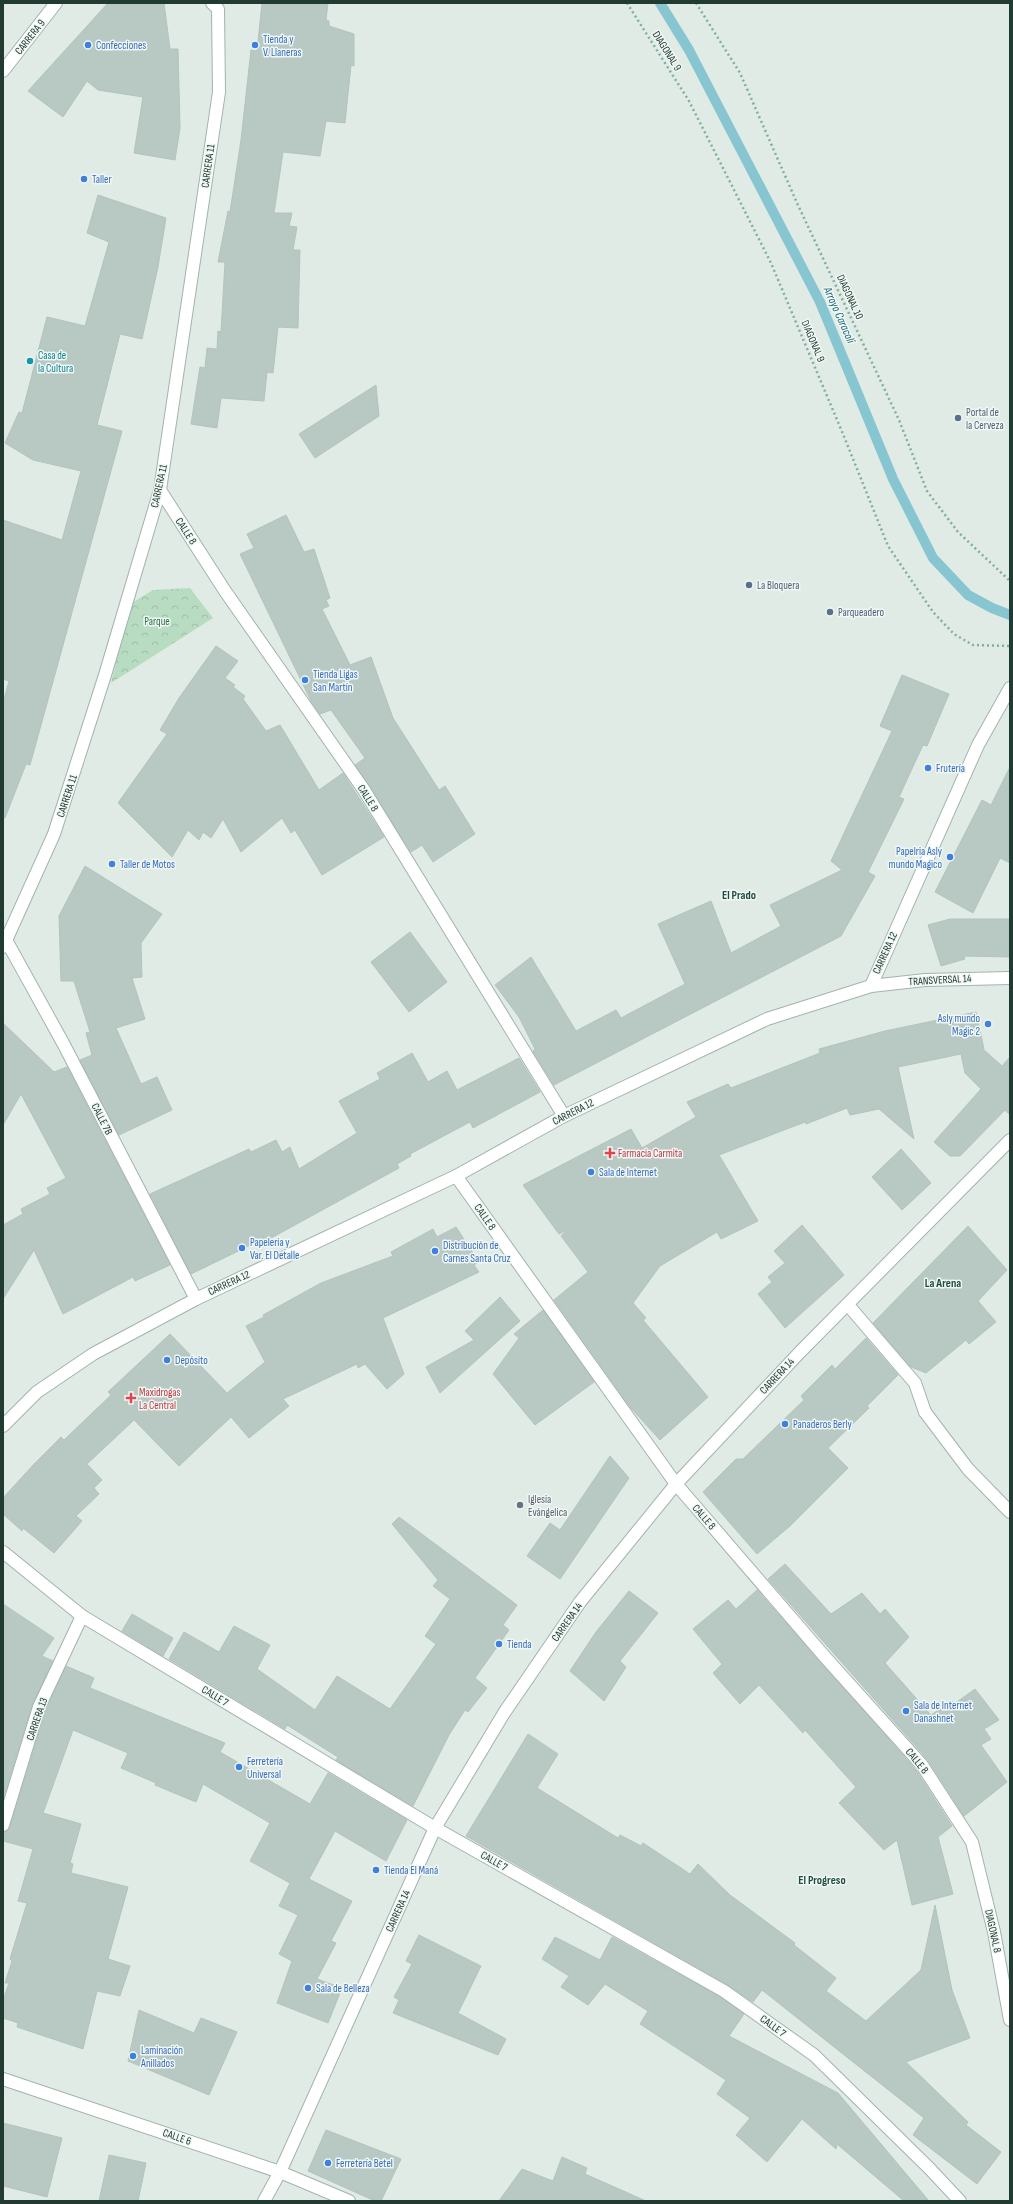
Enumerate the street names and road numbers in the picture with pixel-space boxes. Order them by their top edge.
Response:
street label: CARRERA 9 [12,17,48,57]
street label: DIAGONAL 9 [650,29,684,73]
street label: CARRERA 11 [199,143,218,189]
street label: DIAGONAL 10 [834,272,866,322]
street label: DIAGONAL 9 [798,318,828,364]
street label: CARRERA 11 [148,463,170,509]
street label: CALLE 8 [173,515,200,547]
street label: CARRERA 11 [54,773,80,819]
street label: CALLE 8 [355,782,381,814]
street label: CARRERA 12 [870,930,900,976]
street label: TRANSVERSAL 14 [908,972,972,988]
street label: CARRERA 12 [550,1096,596,1128]
street label: CALLE 7B [89,1101,116,1137]
street label: CALLE 8 [471,1201,499,1233]
street label: CARRERA 12 [206,1267,252,1298]
street label: CARRERA 14 [757,1355,797,1397]
street label: CALLE 8 [689,1502,719,1532]
street label: CARRERA 14 [549,1600,585,1644]
street label: CALLE 7 [199,1683,231,1709]
street label: CARRERA 13 [24,1695,51,1742]
street label: CALLE 8 [903,1746,931,1777]
street label: CALLE 7 [478,1848,510,1874]
street label: CARRERA 14 [383,1888,413,1934]
street label: DIAGONAL 8 [982,1908,1004,1954]
street label: CALLE 7 [757,2012,789,2040]
street label: CALLE 6 [161,2126,193,2148]

